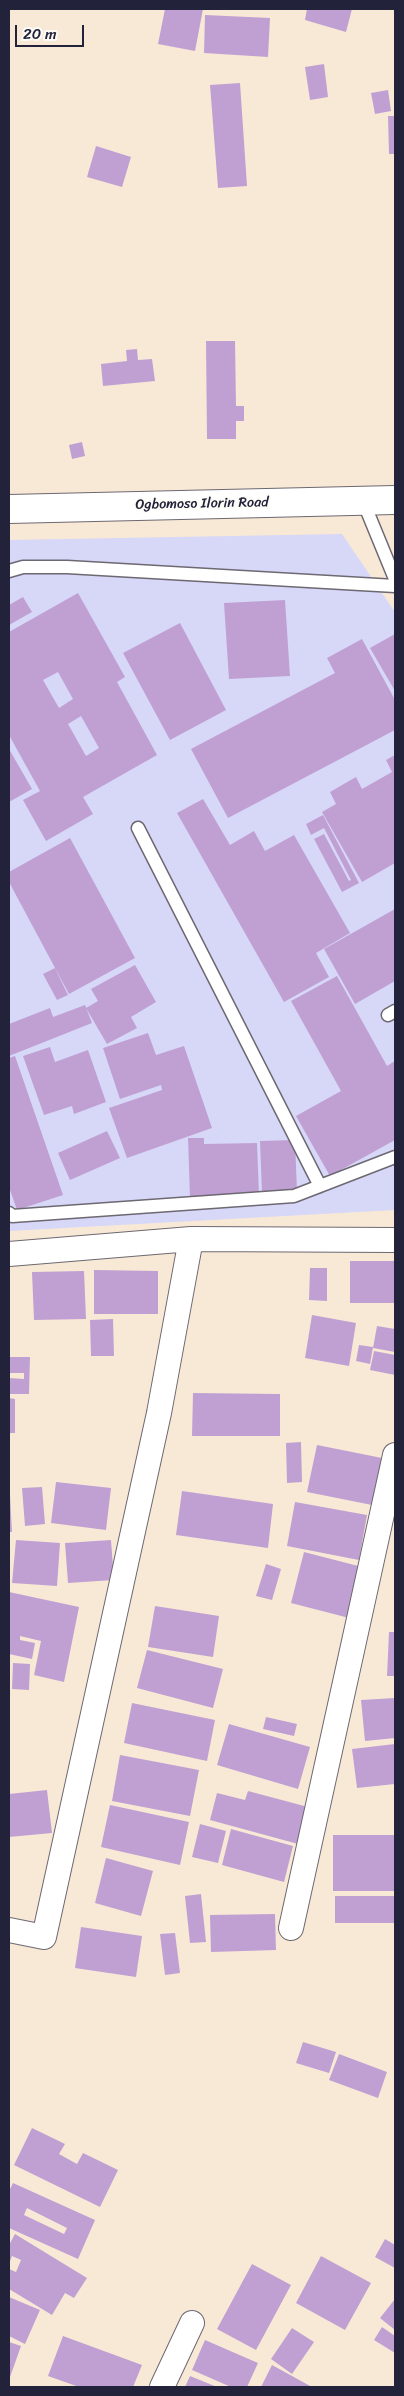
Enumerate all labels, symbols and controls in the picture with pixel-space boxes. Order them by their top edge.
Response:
scale bar [18,15,86,47]
text: 20 m [23,21,57,47]
street label: Ogbomoso Ilorin Road [135,494,269,514]

